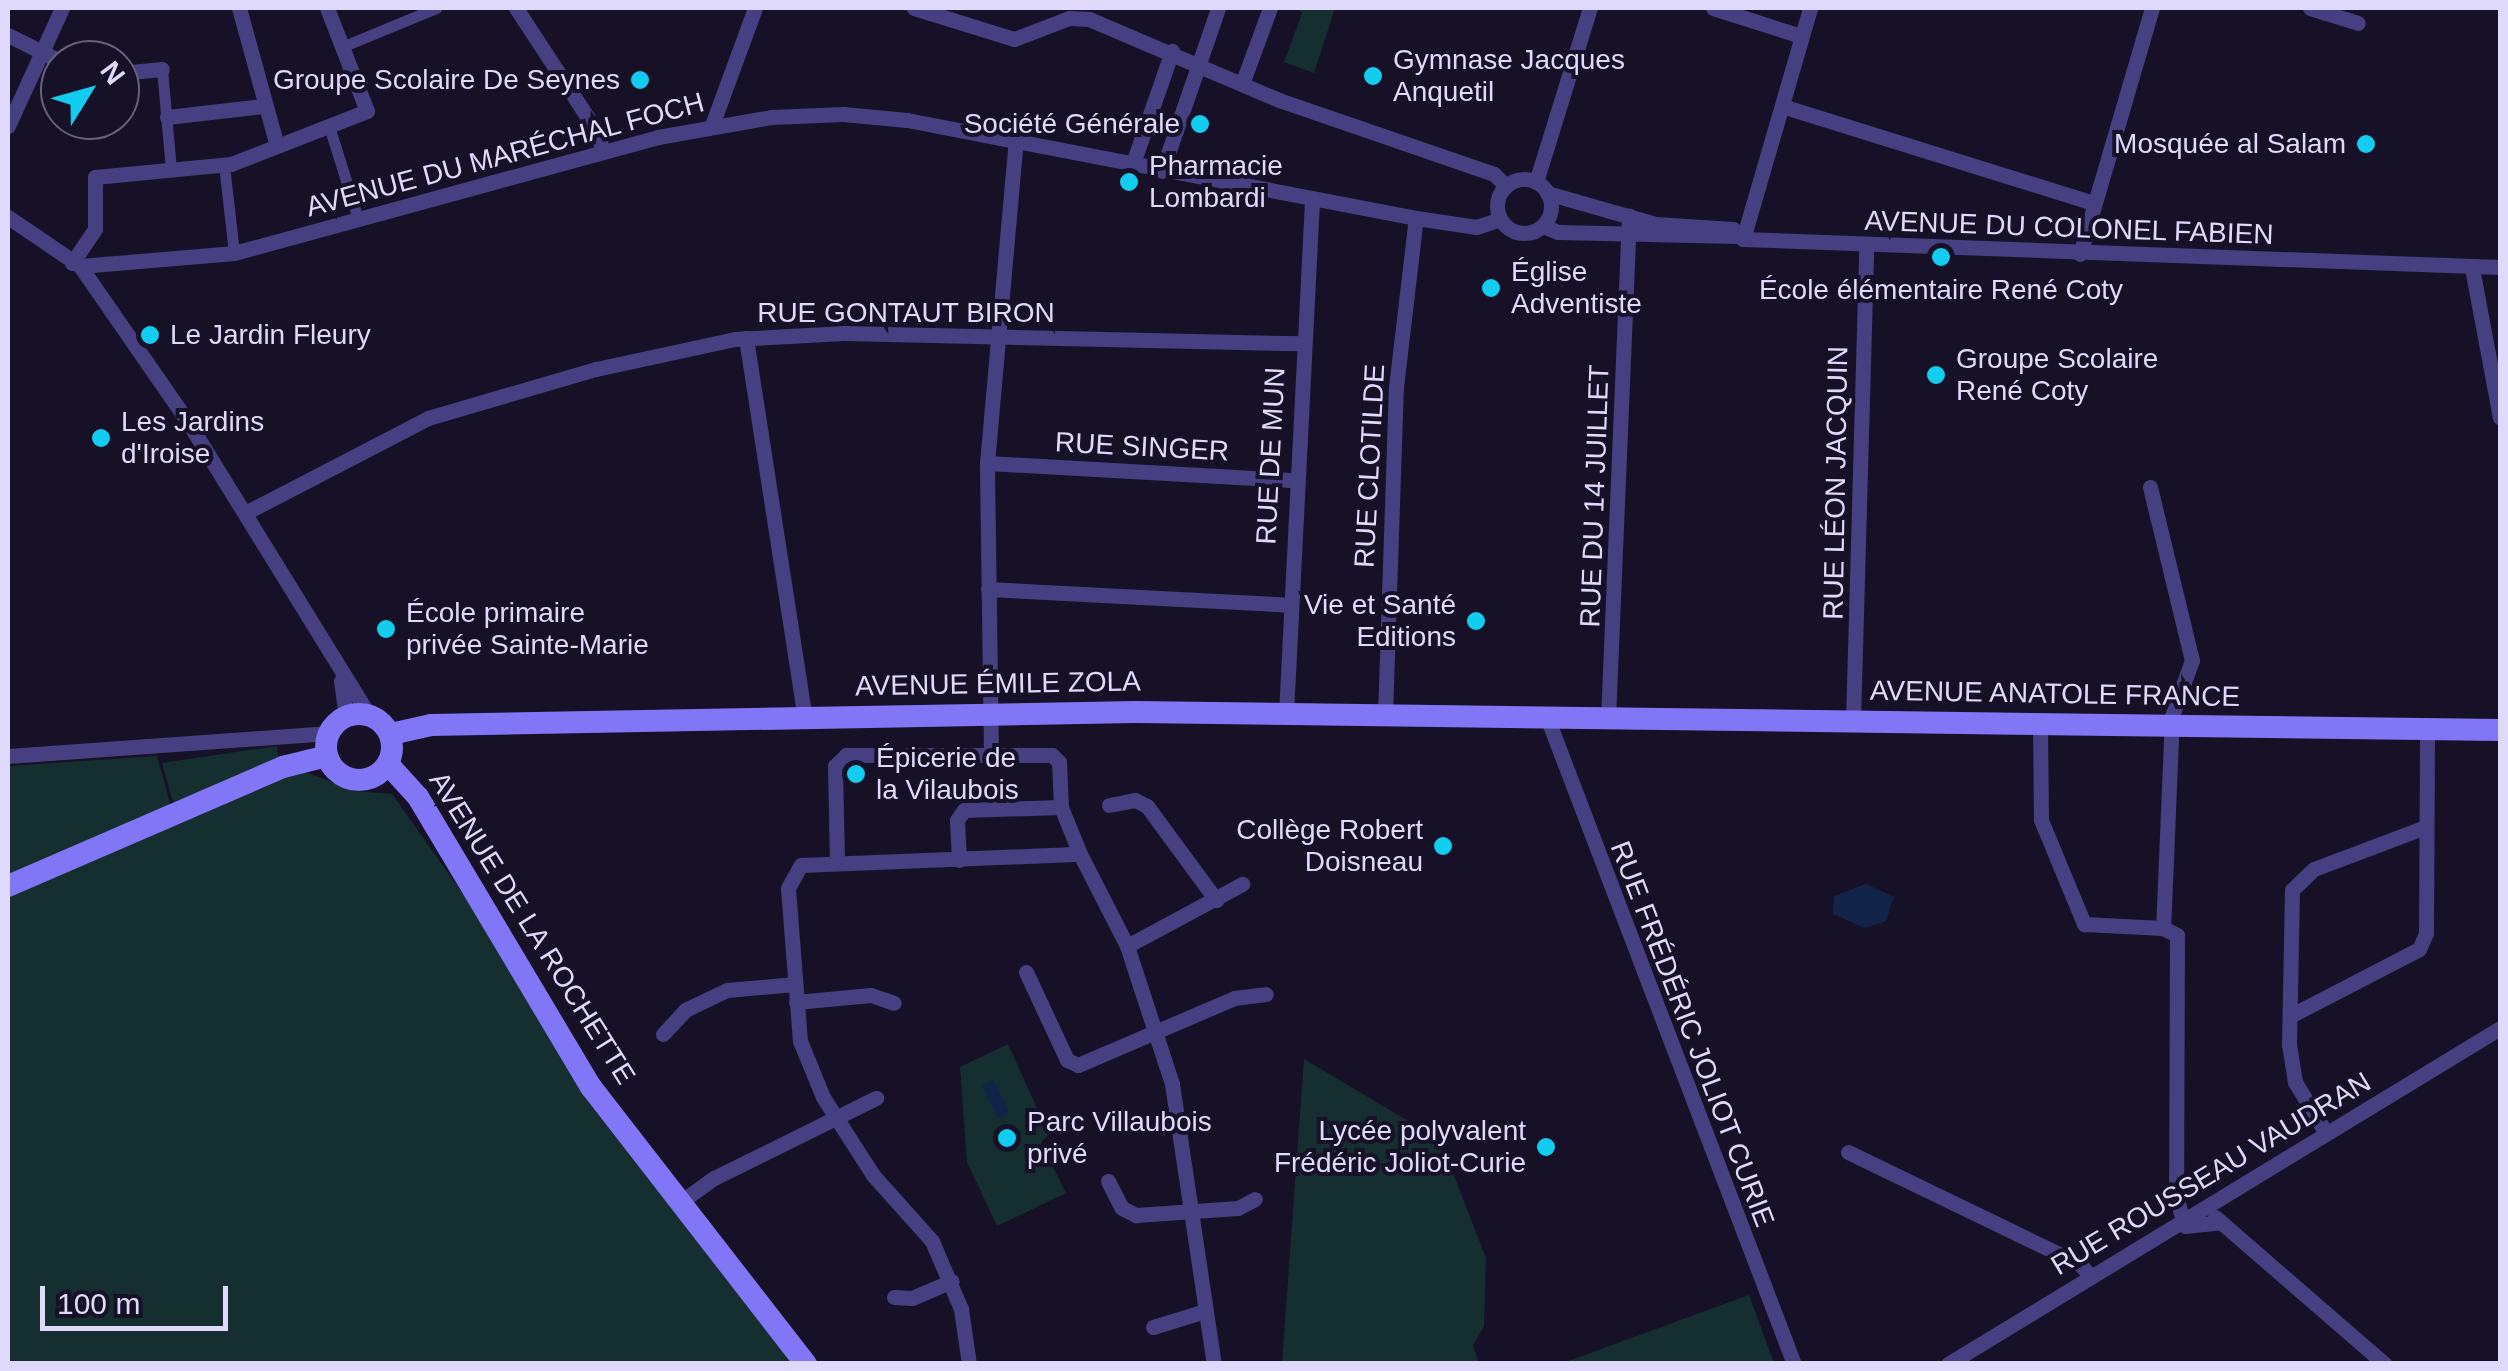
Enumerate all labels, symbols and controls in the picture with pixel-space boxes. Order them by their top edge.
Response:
north arrow [40,40,140,140]
place label: Gymnase Jacques Anquetil [1393,43,1625,109]
text: N [94,55,131,90]
place label: Groupe Scolaire De Seynes [273,63,620,97]
marker: Gymnase Jacques Anquetil [1362,65,1384,87]
marker: Groupe Scolaire De Seynes [629,69,651,91]
street label: AVENUE DU MARÉCHAL FOCH [302,85,708,225]
place label: Société Générale [964,107,1180,141]
marker: Société Générale [1189,113,1211,135]
place label: Mosquée al Salam [2114,127,2346,161]
marker: Mosquée al Salam [2355,133,2377,155]
place label: Pharmacie Lombardi [1149,149,1283,215]
marker: Pharmacie Lombardi [1118,171,1140,193]
street label: AVENUE DU COLONEL FABIEN [1863,204,2275,252]
marker: École élémentaire René Coty [1930,246,1952,268]
place label: Église Adventiste [1511,255,1642,321]
place label: École élémentaire René Coty [1759,273,2123,307]
marker: Église Adventiste [1480,277,1502,299]
street label: RUE GONTAUT BIRON [757,296,1055,330]
place label: Le Jardin Fleury [170,318,371,352]
marker: Le Jardin Fleury [139,324,161,346]
place label: Groupe Scolaire René Coty [1956,342,2158,408]
street label: RUE LÉON JACQUIN [1817,346,1855,620]
street label: RUE CLOTILDE [1348,363,1392,569]
street label: RUE DU 14 JUILLET [1574,364,1616,628]
marker: Groupe Scolaire René Coty [1925,364,1947,386]
street label: RUE DE MUN [1250,367,1292,545]
place label: Les Jardins d'Iroise [121,405,264,471]
street label: RUE SINGER [1054,426,1230,468]
marker: Les Jardins d'Iroise [90,427,112,449]
place label: Vie et Santé Editions [1304,588,1456,654]
place label: École primaire privée Sainte-Marie [406,596,649,662]
marker: Vie et Santé Editions [1465,610,1487,632]
marker: École primaire privée Sainte-Marie [375,618,397,640]
street label: AVENUE ÉMILE ZOLA [855,665,1141,703]
street label: AVENUE ANATOLE FRANCE [1869,674,2241,714]
place label: Épicerie de la Vilaubois [876,741,1019,807]
marker: Épicerie de la Vilaubois [845,763,867,785]
street label: AVENUE DE LA ROCHETTE [421,765,643,1091]
place label: Collège Robert Doisneau [1236,813,1423,879]
marker: Collège Robert Doisneau [1432,835,1454,857]
street label: RUE FRÉDÉRIC JOLIOT CURIE [1603,836,1781,1232]
street label: RUE ROUSSEAU VAUDRAN [2045,1065,2377,1283]
place label: Parc Villaubois privé [1027,1105,1212,1171]
place label: Lycée polyvalent Frédéric Joliot-Curie [1274,1114,1526,1180]
marker: Parc Villaubois privé [996,1127,1018,1149]
marker: Lycée polyvalent Frédéric Joliot-Curie [1535,1136,1557,1158]
scale bar [45,1266,232,1328]
text: 100 m [57,1287,140,1320]

